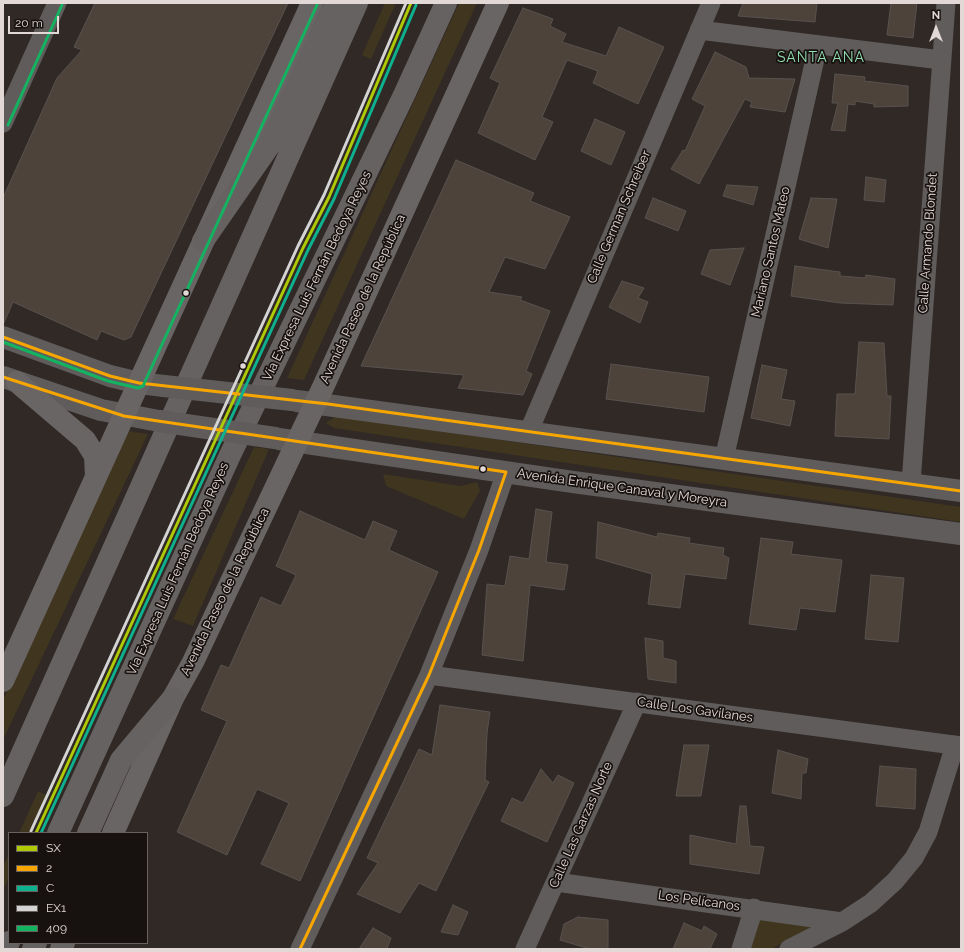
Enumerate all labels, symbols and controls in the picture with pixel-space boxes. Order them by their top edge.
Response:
scale bar [10,8,61,34]
north arrow [916,8,956,48]
text: N [932,9,940,22]
text: 20 m [15,16,43,30]
district label: SANTA ANA [777,50,865,66]
street label: Calle German Schreiber [584,148,654,286]
street label: Vía Expresa Luis Fernán Bedoya Reyes [259,169,375,383]
street label: Calle Armando Blondet [915,172,941,314]
street label: Mariano Santos Mateo [748,185,794,319]
street label: Avenida Paseo de la República [317,212,409,386]
unlabelled marker [181,288,191,298]
unlabelled marker [238,361,248,371]
street label: Vía Expresa Luis Fernán Bedoya Reyes [124,460,232,678]
unlabelled marker [478,464,488,474]
street label: Avenida Enrique Canaval y Moreyra [516,466,728,510]
street label: Avenida Paseo de la República [177,506,273,678]
street label: Calle Los Gavilanes [636,694,754,726]
street label: Calle Las Garzas Norte [546,760,616,890]
legend [8,832,148,944]
text: SX [46,841,61,855]
text: 2 [46,861,52,875]
text: C [46,881,54,895]
street label: Los Pelícanos [657,888,741,914]
text: EX1 [46,901,66,915]
text: 409 [46,921,67,935]

